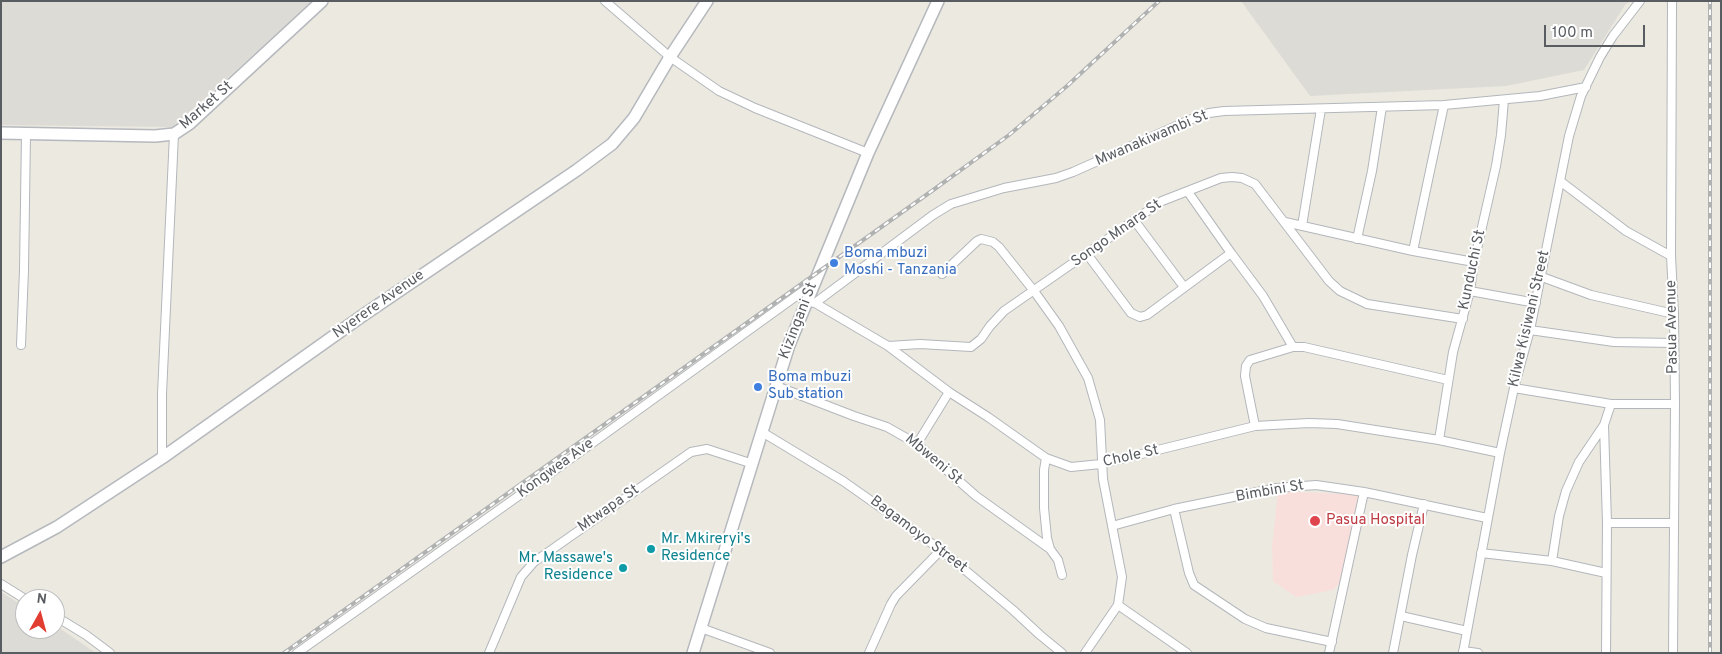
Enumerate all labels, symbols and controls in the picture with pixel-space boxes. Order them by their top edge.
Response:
scale bar [1547,15,1648,47]
text: 100 m [1552,24,1593,43]
street label: Market St [177,78,237,134]
street label: Mwanakiwambi St [1093,107,1211,171]
street label: Songo Mnara St [1068,196,1166,272]
street label: Kunduchi St [1456,228,1490,312]
place label: Boma mbuzi Moshi - Tanzania [844,245,957,280]
street label: Kilwa Kisiwani Street [1505,249,1555,389]
marker: Boma mbuzi Moshi - Tanzania [828,257,840,269]
street label: Nyerere Avenue [330,267,428,343]
street label: Kizingani St [776,280,822,362]
street label: Pasua Avenue [1663,280,1683,374]
place label: Boma mbuzi Sub station [768,369,851,404]
marker: Boma mbuzi Sub station [752,381,764,393]
street label: Mbweni St [901,431,965,489]
street label: Kongwea Ave [514,435,598,503]
street label: Chole St [1101,442,1161,472]
street label: Bimbini St [1235,477,1305,507]
street label: Mtwapa St [575,481,643,537]
street label: Bagamoyo Street [866,493,970,577]
place label: Pasua Hospital [1326,512,1425,530]
marker: Pasua Hospital [1308,514,1322,528]
place label: Mr. Mkireryi's Residence [661,531,751,566]
marker: Mr. Mkireryi's Residence [645,543,657,555]
place label: Mr. Massawe's Residence [519,550,613,585]
marker: Mr. Massawe's Residence [617,562,629,574]
north arrow [15,589,65,639]
text: N [36,591,48,609]

